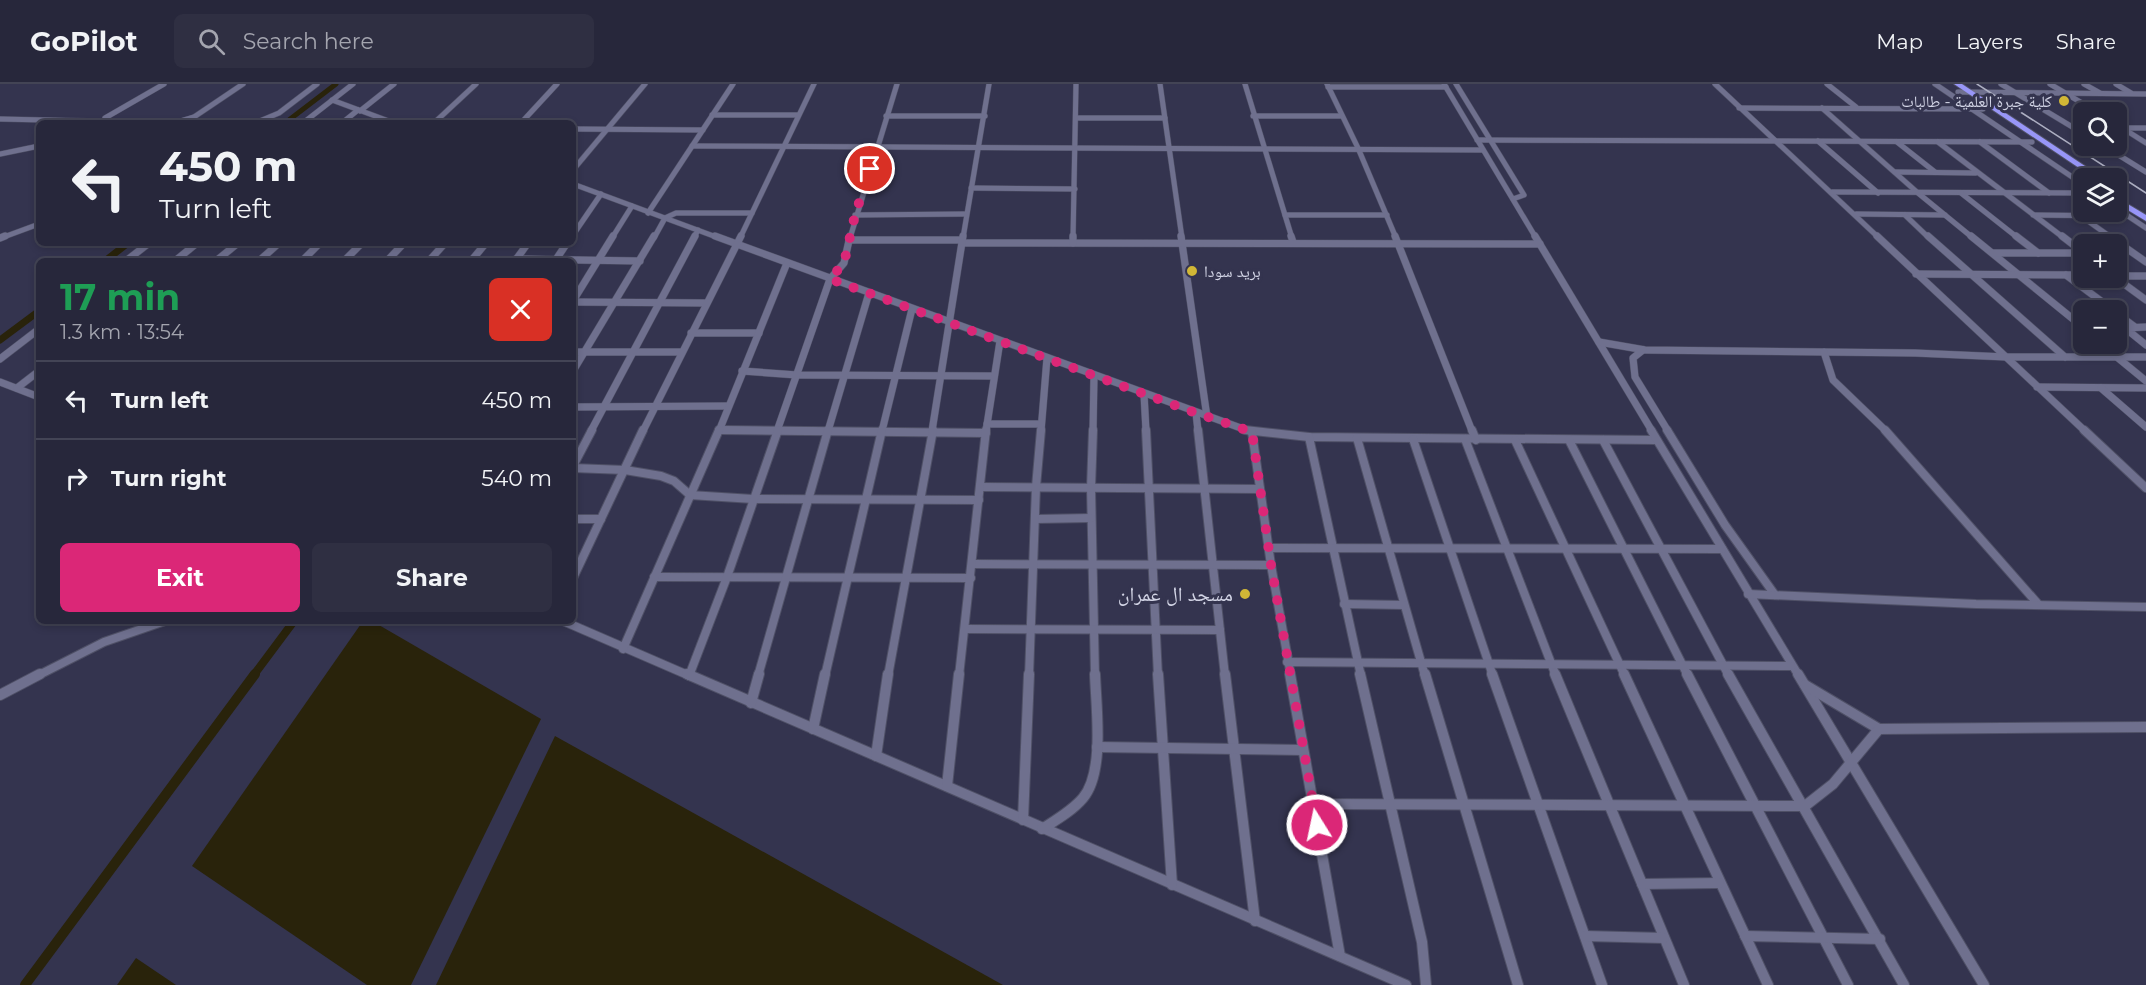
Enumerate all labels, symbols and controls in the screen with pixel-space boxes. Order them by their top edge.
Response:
search box [174,14,594,68]
text: GoPilot [30,24,138,58]
icon: search [195,25,228,58]
text: Search here [243,28,374,55]
text: Map [1876,29,1923,54]
text: Layers [1956,29,2023,54]
text: Share [2056,29,2116,54]
place label: كلية جبرة العلمية - طالبات [1901,92,2052,111]
marker: كلية جبرة العلمية - طالبات [2057,94,2071,108]
map controls [2073,102,2127,354]
button: search [2073,102,2127,156]
text: 450 m [159,140,297,192]
pin [844,143,895,194]
icon: left [60,144,138,222]
icon: arrive [853,152,886,185]
button: layers [2073,168,2127,222]
text: Turn left [159,192,272,225]
button: + [2073,234,2127,288]
place label: بريد سودا [1204,262,1261,281]
marker: بريد سودا [1185,264,1199,278]
text: 17 min [60,275,180,319]
button: close [489,278,552,341]
button: − [2073,300,2127,354]
text: 1.3 km · 13:54 [60,320,184,344]
icon: left [60,384,93,417]
text: Turn left [111,387,209,414]
text: 450 m [481,387,552,414]
icon: right [60,462,93,495]
text: Turn right [111,465,226,492]
text: 540 m [481,465,552,492]
button: Exit [60,543,300,612]
button: Share [312,543,552,612]
place label: مسجد ال عمران [1118,582,1233,606]
marker: مسجد ال عمران [1238,587,1252,601]
position arrow [1285,793,1349,857]

